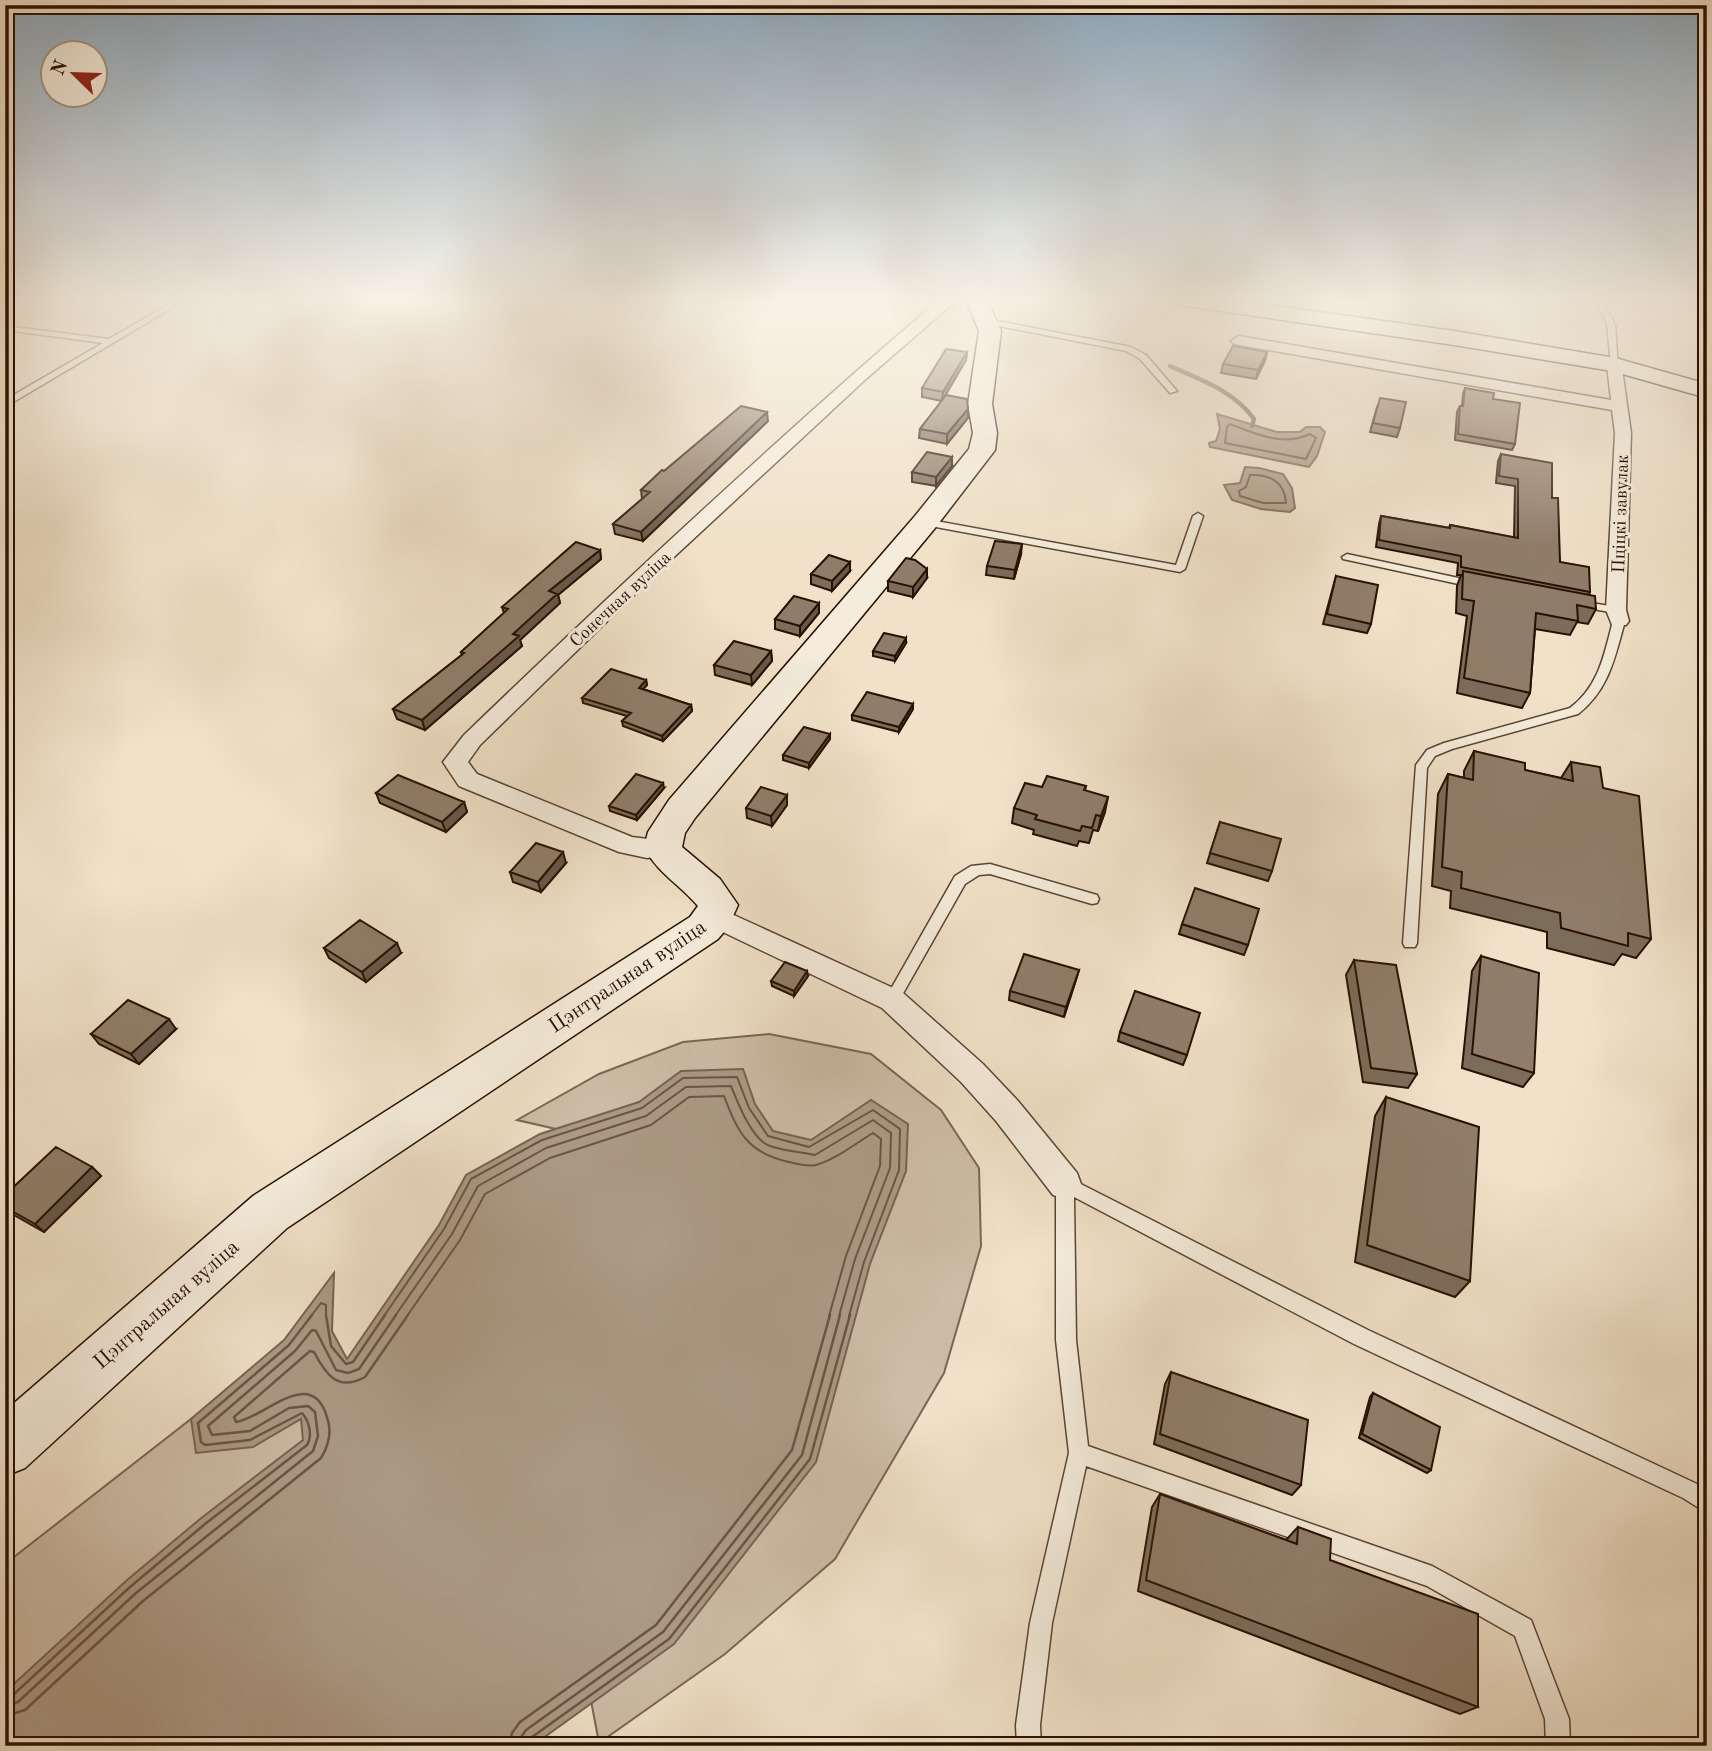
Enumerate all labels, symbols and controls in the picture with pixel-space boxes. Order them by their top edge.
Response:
north arrow [38,38,108,108]
text: N [49,58,72,79]
street label: Пціцкі завулак [1610,454,1632,574]
street label: Сонечная вуліца [567,548,675,651]
street label: Цэнтральная вуліца [545,917,710,1038]
street label: Цэнтральная вуліца [90,1237,244,1374]

